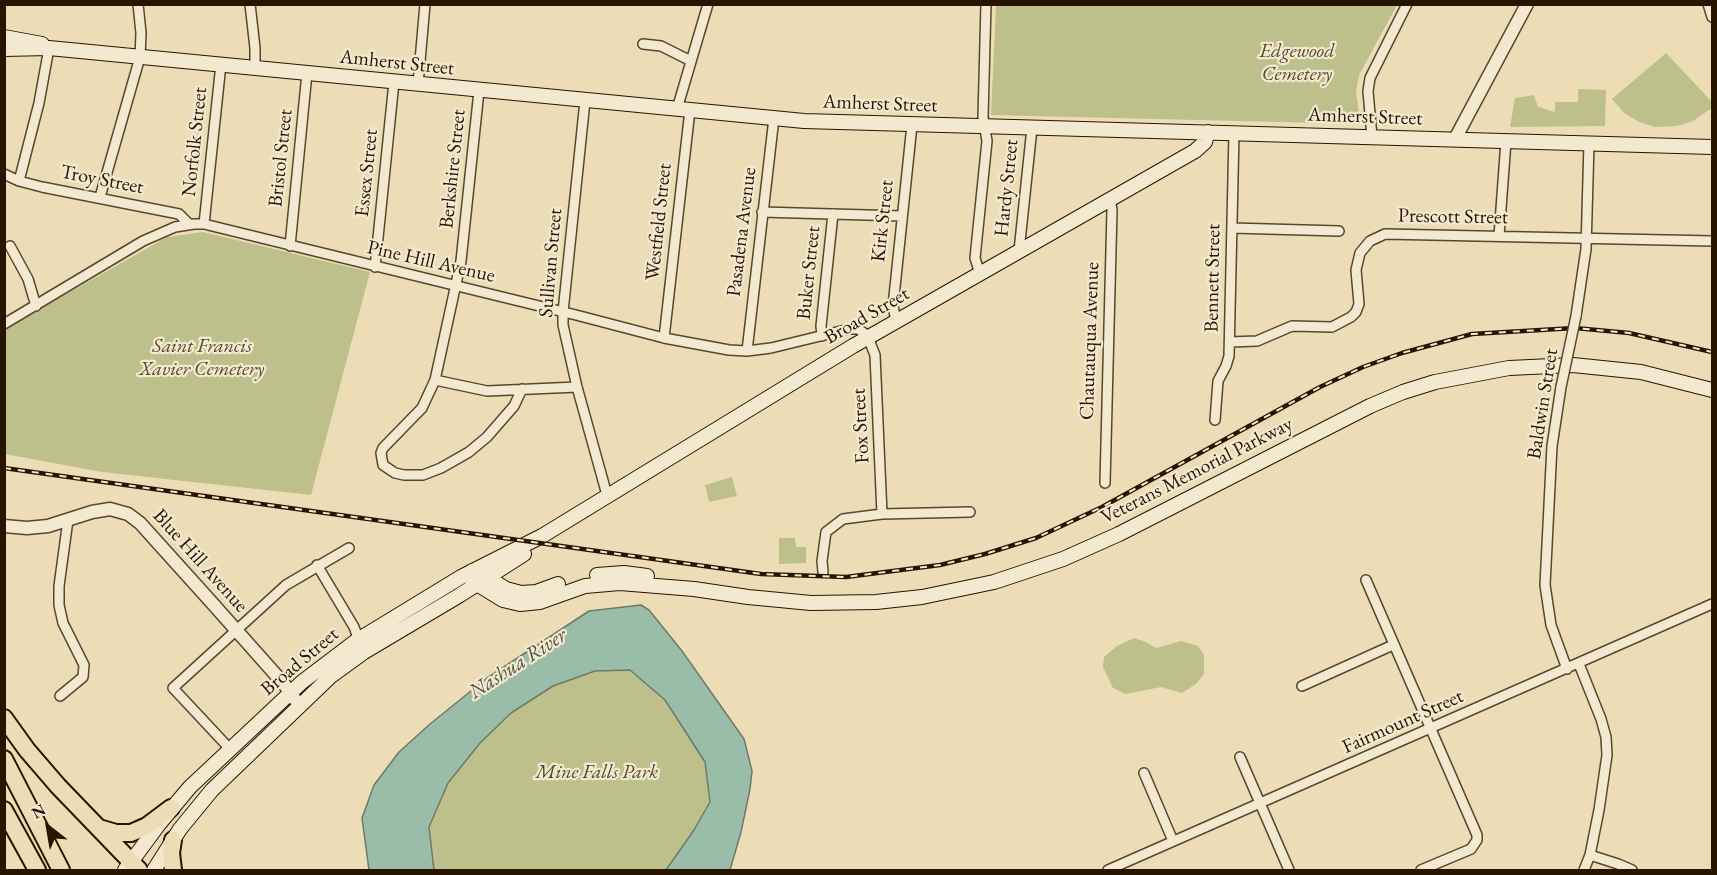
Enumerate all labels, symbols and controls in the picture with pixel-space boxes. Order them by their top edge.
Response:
park label: Edgewood Cemetery [1260,40,1334,87]
street label: Amherst Street [339,45,455,81]
street label: Norfolk Street [177,86,213,198]
street label: Amherst Street [822,90,938,118]
street label: Amherst Street [1307,103,1423,131]
street label: Bristol Street [264,108,298,208]
street label: Berkshire Street [435,108,471,230]
street label: Essex Street [350,128,384,218]
street label: Hardy Street [990,138,1024,238]
street label: Troy Street [58,160,146,200]
street label: Westfield Street [641,162,677,282]
street label: Pasadena Avenue [722,166,762,298]
street label: Kirk Street [867,179,899,263]
street label: Prescott Street [1398,204,1508,230]
street label: Sullivan Street [534,208,568,318]
street label: Bennett Street [1200,223,1226,333]
street label: Buker Street [792,225,826,321]
street label: Pine Hill Avenue [365,236,497,288]
street label: Chautauqua Avenue [1075,262,1105,420]
street label: Broad Street [820,282,914,350]
park label: Saint Francis Xavier Cemetery [140,335,264,382]
street label: Baldwin Street [1522,347,1564,461]
street label: Fox Street [847,388,875,464]
street label: Veterans Memorial Parkway [1097,412,1297,530]
street label: Blue Hill Avenue [147,504,253,618]
street label: Broad Street [256,623,344,701]
water label: Nashua River [464,623,572,705]
street label: Fairmount Street [1339,685,1467,759]
park label: Mine Falls Park [536,761,658,785]
north arrow [18,797,78,857]
text: N [28,799,49,823]

